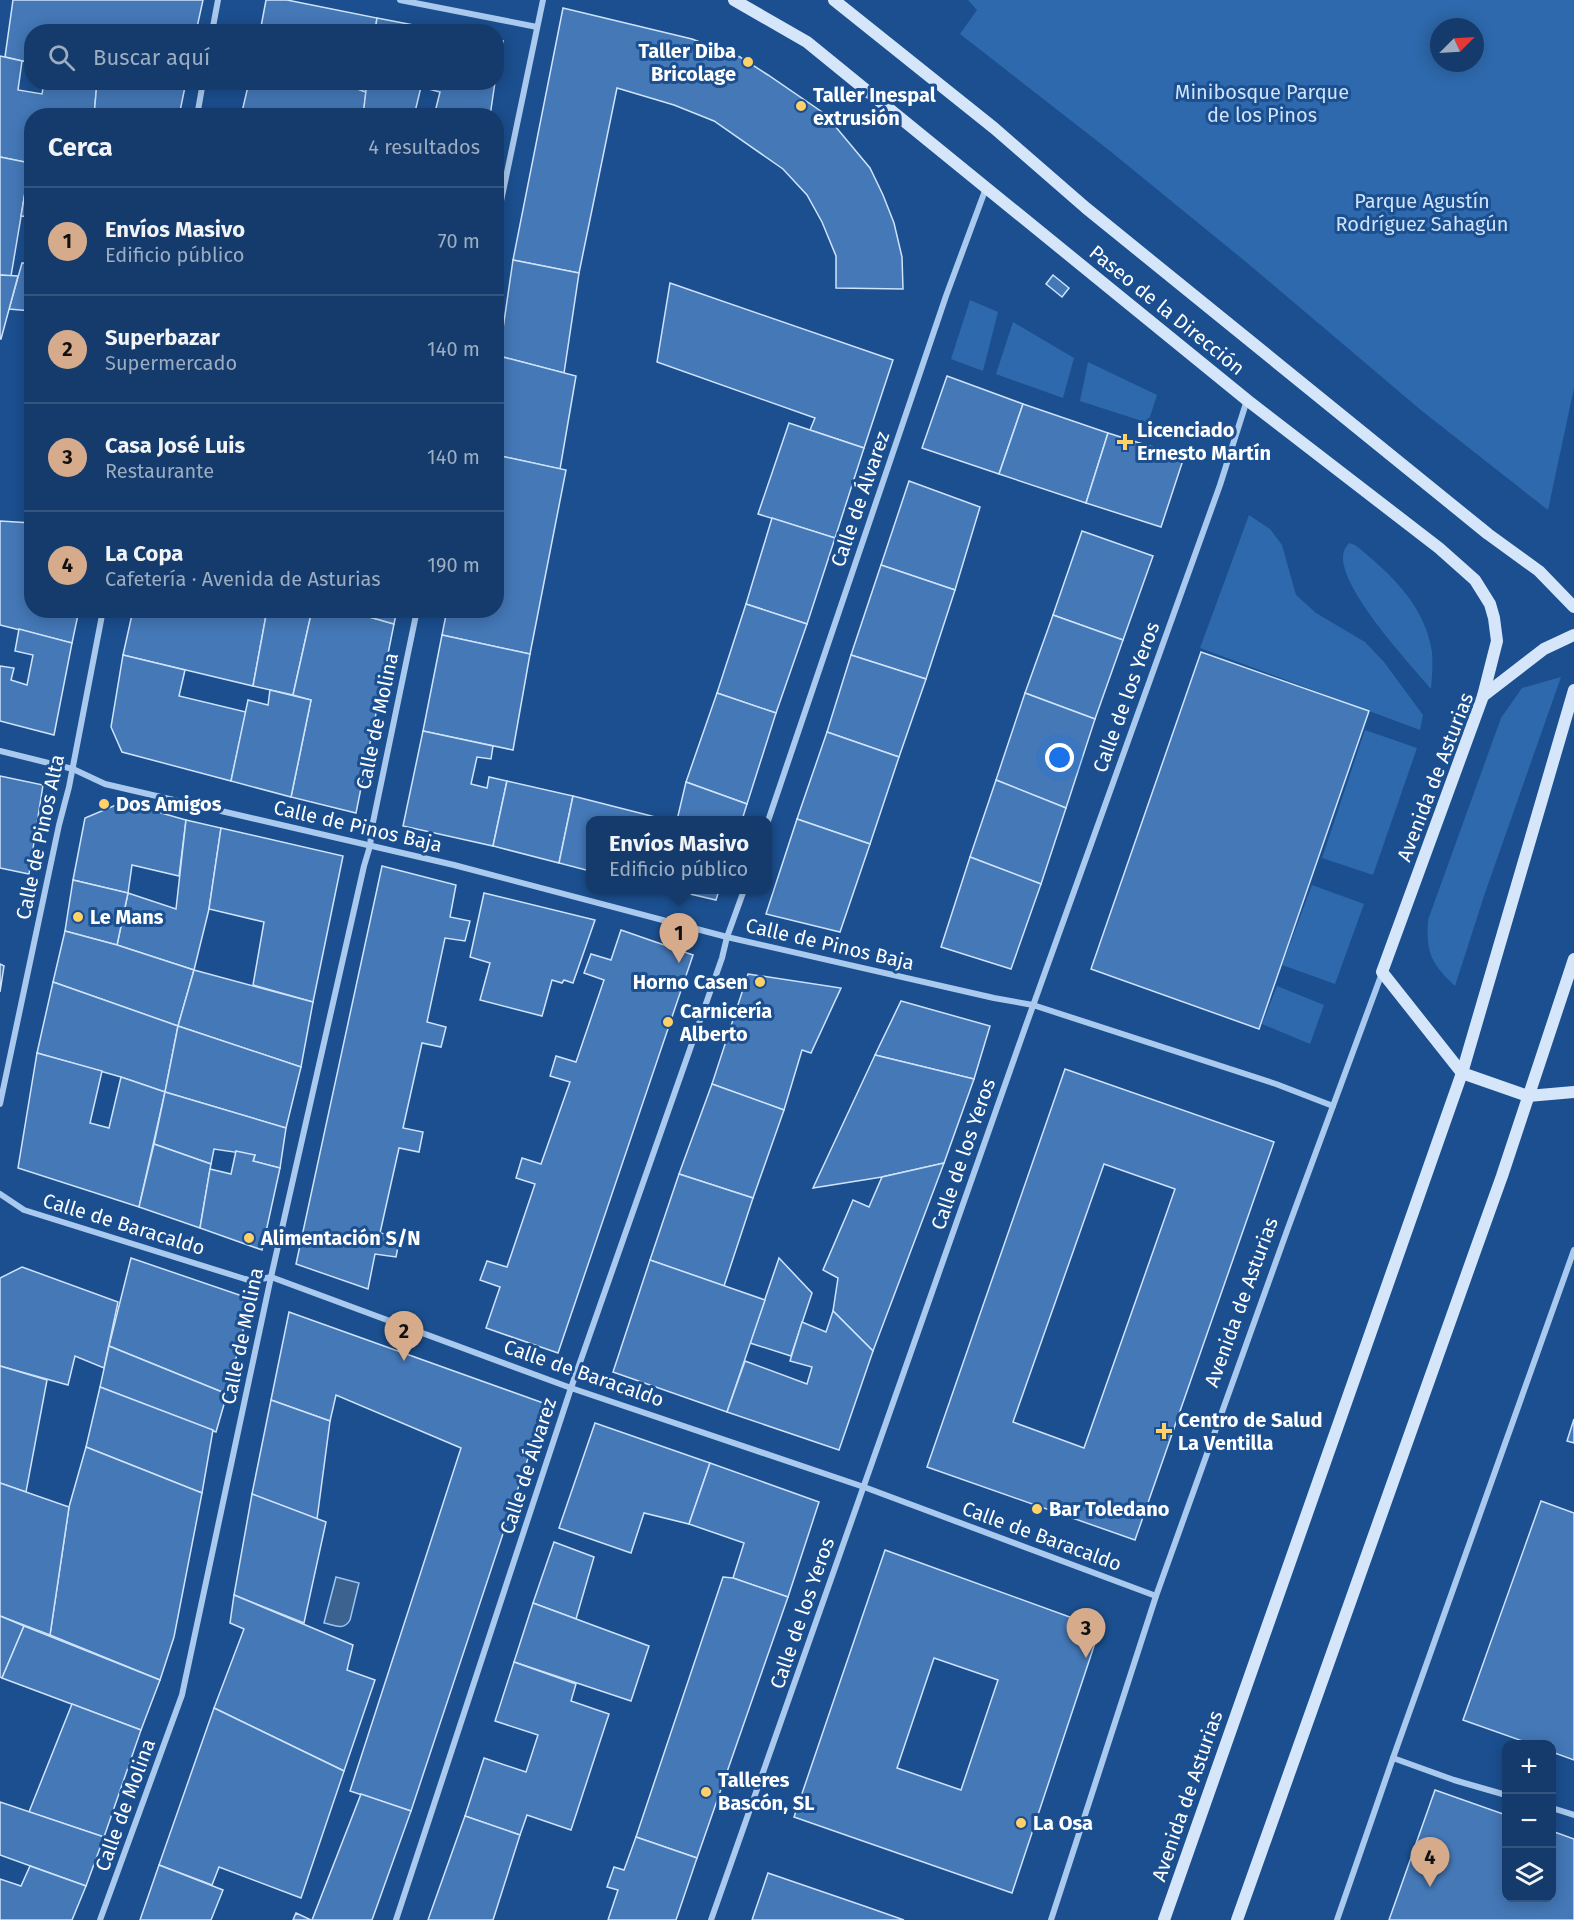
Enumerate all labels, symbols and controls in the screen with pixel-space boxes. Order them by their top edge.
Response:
north arrow [1430,18,1484,72]
search box [24,24,504,90]
place label: Taller Diba Bricolage [639,39,736,86]
icon: search [45,41,78,74]
text: Buscar aquí [93,44,210,71]
marker: Taller Diba Bricolage [741,55,755,69]
park label: Minibosque Parque de los Pinos [1175,80,1349,127]
place label: Taller Inespal extrusión [813,83,936,130]
marker: Taller Inespal extrusión [794,99,808,113]
text: Cerca [48,132,113,163]
text: 4 resultados [368,135,480,159]
park label: Parque Agustín Rodríguez Sahagún [1335,189,1509,236]
text: Envíos Masivo [105,216,245,243]
text: 1 [63,229,72,253]
text: 70 m [438,229,480,253]
street label: Paseo de la Dirección [1085,240,1249,380]
text: Edificio público [105,243,244,267]
text: Superbazar [105,324,220,351]
text: 2 [62,337,73,361]
text: 140 m [427,337,480,361]
text: Supermercado [105,351,237,375]
place label: Licenciado Ernesto Martín [1137,418,1271,465]
street label: Calle de Álvarez [826,428,895,570]
text: Casa José Luis [105,432,245,459]
marker: Licenciado Ernesto Martín [1118,435,1132,449]
text: 3 [62,445,73,469]
text: 140 m [427,445,480,469]
text: Restaurante [105,459,214,483]
text: La Copa [105,540,183,567]
text: 4 [62,553,73,577]
text: 190 m [427,553,480,577]
text: Cafetería · Avenida de Asturias [105,567,381,591]
street label: Calle de los Yeros [1088,618,1164,776]
street label: Calle de Molina [351,651,403,791]
street label: Avenida de Asturias [1392,689,1478,865]
your location [1045,743,1074,772]
street label: Calle de Pinos Alta [11,752,69,922]
place label: Dos Amigos [116,792,222,816]
street label: Calle de Pinos Baja [271,795,445,857]
marker: Dos Amigos [97,797,111,811]
popup [586,816,772,894]
text: Envíos Masivo [609,830,749,857]
text: Edificio público [609,857,748,881]
place label: Le Mans [90,905,164,929]
marker: Le Mans [71,910,85,924]
street label: Calle de Pinos Baja [743,913,917,975]
pin: 1 [660,914,698,963]
place label: Horno Casen [633,970,748,994]
marker: Horno Casen [753,975,767,989]
place label: Carnicería Alberto [679,999,772,1046]
marker: Carnicería Alberto [661,1015,675,1029]
street label: Calle de los Yeros [926,1075,1000,1233]
street label: Calle de Baracaldo [40,1188,208,1260]
street label: Avenida de Asturias [1199,1214,1283,1390]
place label: Alimentación S/N [260,1226,421,1250]
marker: Alimentación S/N [242,1231,256,1245]
street label: Calle de Molina [216,1266,268,1406]
pin: 2 [384,1312,424,1361]
street label: Calle de Baracaldo [501,1334,667,1412]
street label: Calle de Álvarez [495,1395,561,1537]
place label: Centro de Salud La Ventilla [1178,1408,1323,1455]
marker: Centro de Salud La Ventilla [1155,1422,1173,1440]
street label: Calle de Baracaldo [959,1496,1125,1576]
place label: Bar Toledano [1049,1497,1170,1521]
marker: Bar Toledano [1030,1502,1044,1516]
street label: Calle de los Yeros [765,1534,839,1692]
pin: 3 [1066,1608,1106,1658]
street label: Avenida de Asturias [1147,1708,1227,1884]
street label: Calle de Molina [90,1736,160,1874]
map controls [1502,1740,1556,1902]
button: + [1502,1740,1556,1794]
place label: Talleres Bascón, SL [718,1768,814,1815]
marker: Talleres Bascón, SL [699,1785,713,1799]
button: − [1502,1794,1556,1848]
place label: La Osa [1033,1811,1093,1835]
marker: La Osa [1014,1816,1028,1830]
pin: 4 [1410,1838,1450,1887]
button: layers [1502,1848,1556,1902]

